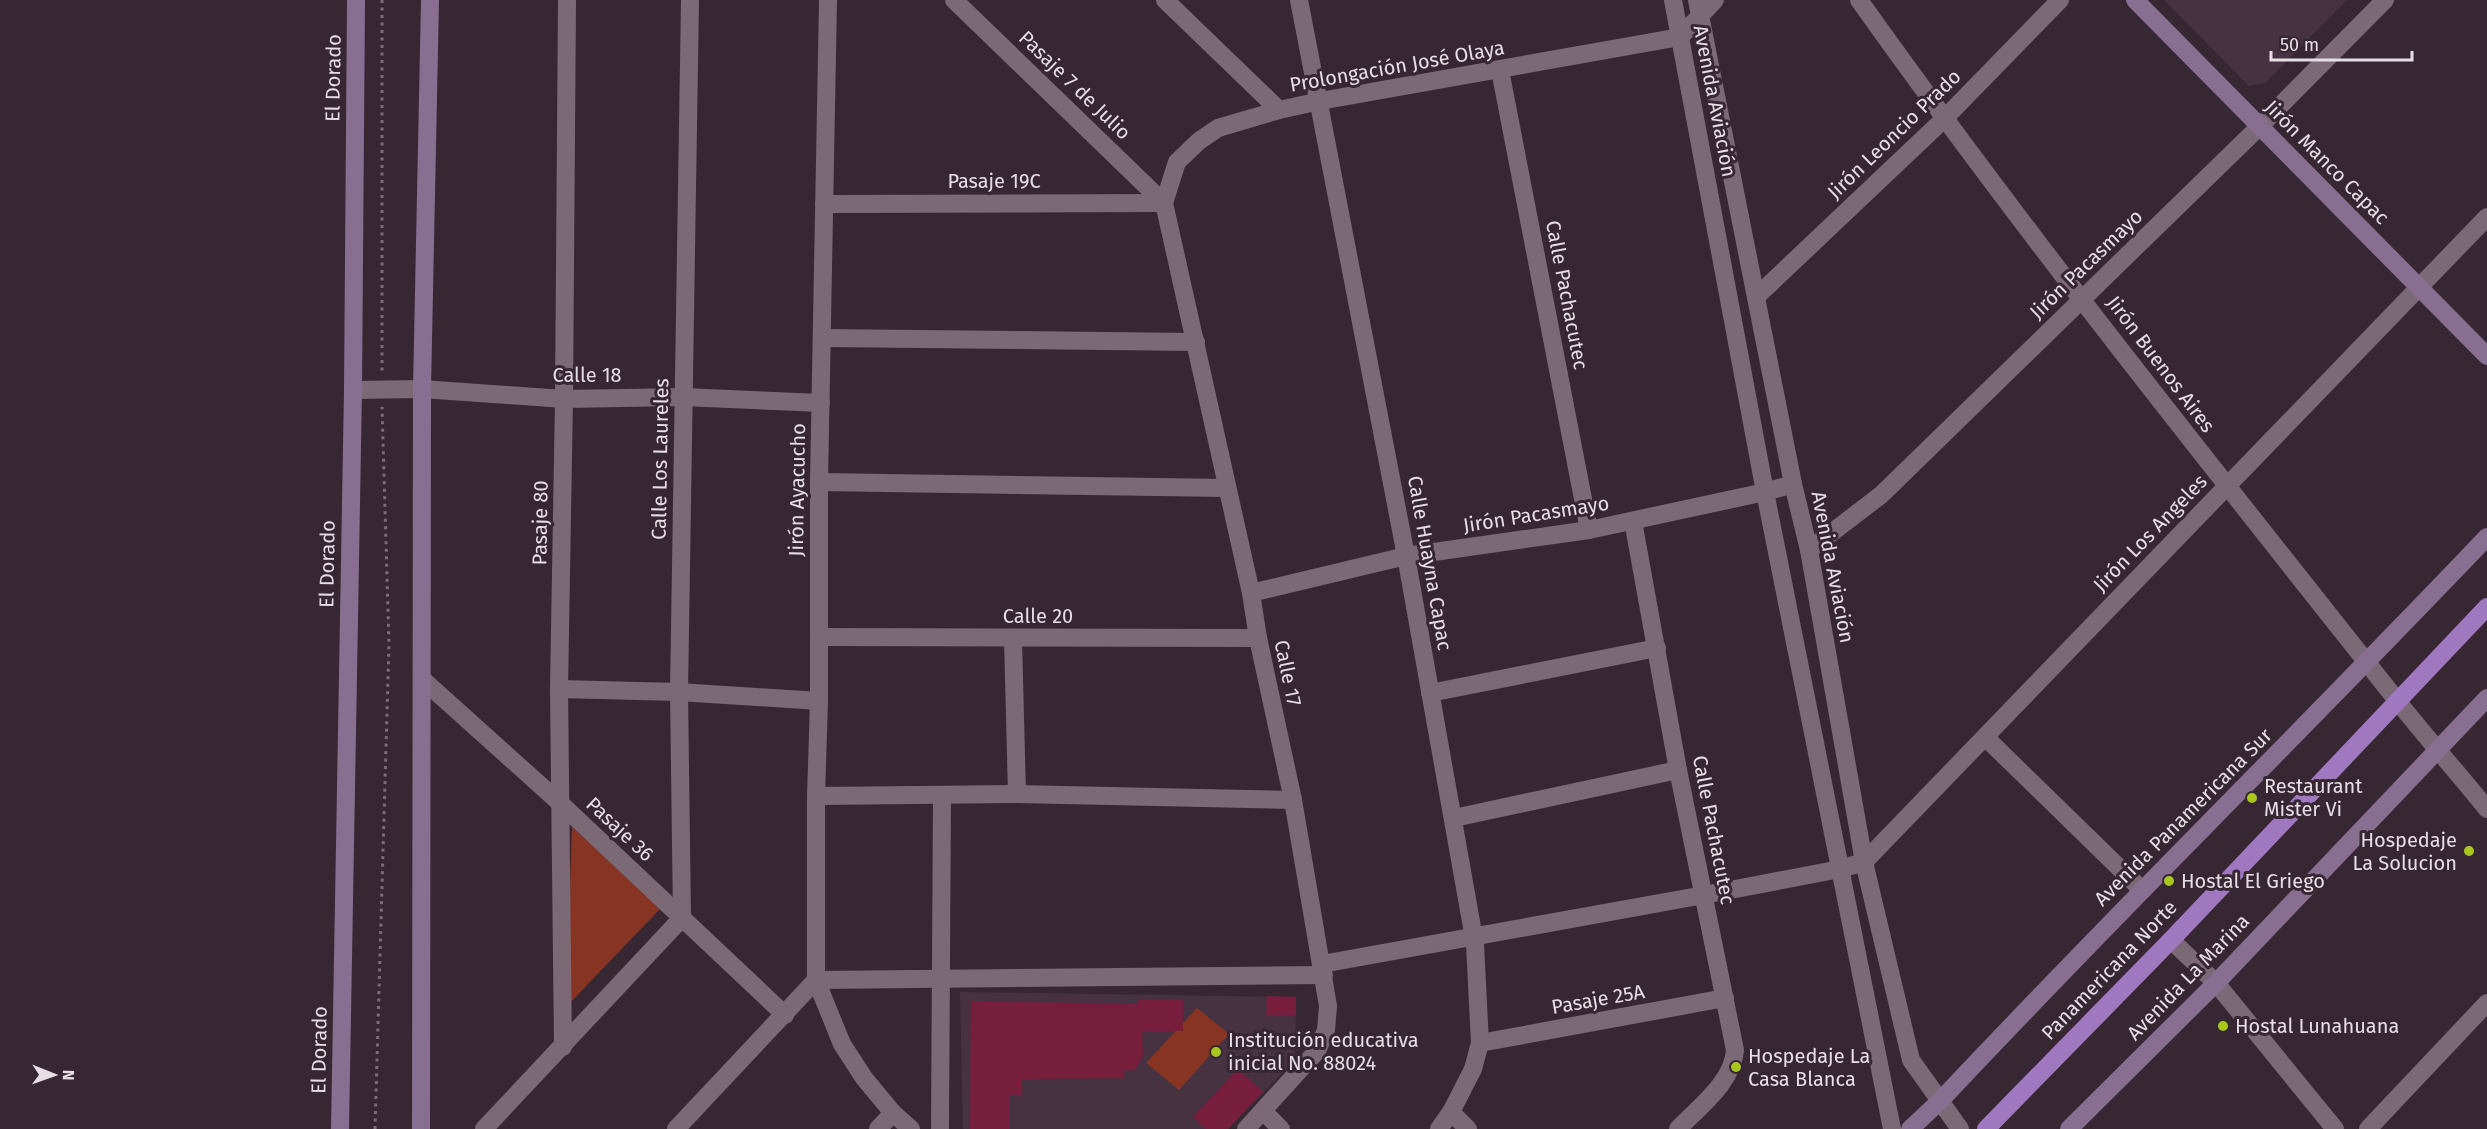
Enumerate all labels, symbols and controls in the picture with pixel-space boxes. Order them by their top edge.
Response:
street label: Avenida Aviación [1689,23,1741,179]
scale bar [2271,24,2412,62]
street label: Pasaje 7 de Julio [1014,26,1136,144]
street label: El Dorado [320,34,346,122]
text: 50 m [2280,34,2319,56]
street label: Prolongación José Olaya [1288,35,1506,97]
street label: Jirón Leoncio Prado [1822,64,1966,204]
street label: Jirón Manco Capac [2260,95,2394,229]
street label: Pasaje 19C [947,169,1041,193]
street label: Jirón Pacasmayo [2025,204,2147,324]
street label: Calle Pachacutec [1541,218,1593,372]
street label: Jirón Buenos Aires [2102,291,2220,437]
street label: Calle 18 [552,363,622,387]
street label: Calle Los Laureles [647,378,673,540]
street label: Jirón Ayacucho [784,423,810,557]
street label: Jirón Los Angeles [2088,469,2212,597]
street label: Calle Huayna Capac [1403,474,1457,652]
street label: Pasaje 80 [527,480,553,566]
street label: Avenida Aviación [1807,489,1859,645]
street label: Jirón Pacasmayo [1461,491,1611,537]
street label: El Dorado [314,520,340,608]
street label: Calle 20 [1003,604,1073,628]
street label: Calle 17 [1269,638,1307,708]
street label: Avenida Panamericana Sur [2089,723,2277,911]
street label: Calle Pachacutec [1688,753,1740,907]
place label: Restaurant Mister Vi [2264,774,2363,821]
marker: Restaurant Mister Vi [2245,791,2259,805]
street label: Pasaje 36 [581,792,659,866]
place label: Hospedaje La Solucion [2352,828,2457,875]
marker: Hospedaje La Solucion [2462,844,2476,858]
place label: Hostal El Griego [2181,869,2325,893]
marker: Hostal El Griego [2162,874,2176,888]
street label: Panamericana Norte [2036,895,2182,1045]
street label: Avenida La Marina [2122,909,2254,1045]
street label: Pasaje 25A [1550,979,1647,1019]
street label: El Dorado [306,1006,332,1094]
place label: Hostal Lunahuana [2235,1014,2399,1038]
marker: Hostal Lunahuana [2216,1019,2230,1033]
place label: Institución educativa inicial No. 88024 [1228,1028,1419,1075]
place label: Hospedaje La Casa Blanca [1748,1044,1870,1091]
north arrow [24,1045,84,1105]
marker: Institución educativa inicial No. 88024 [1209,1045,1223,1059]
marker: Hospedaje La Casa Blanca [1729,1060,1743,1074]
text: N [59,1070,78,1081]

